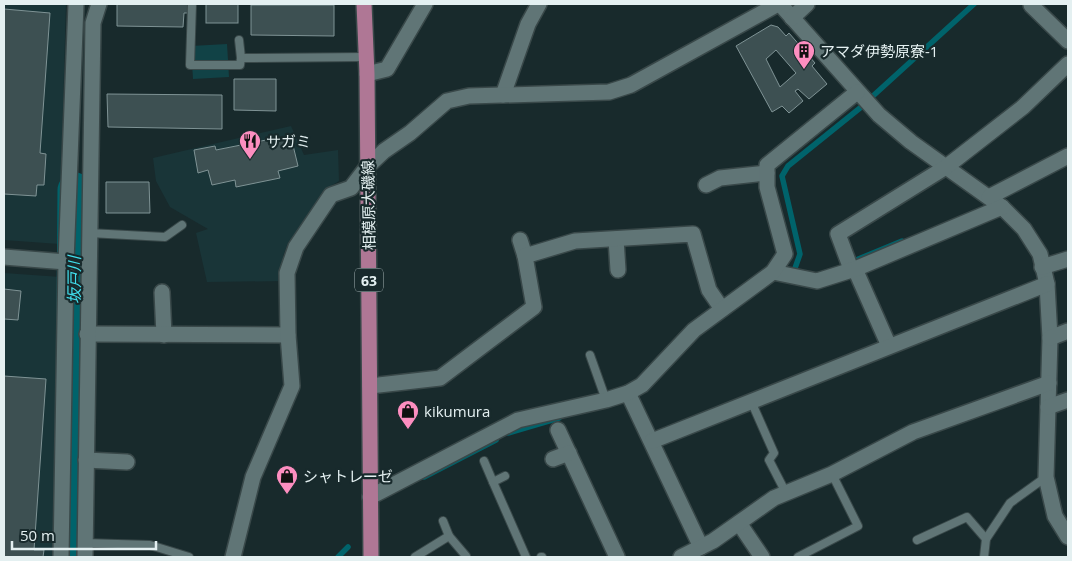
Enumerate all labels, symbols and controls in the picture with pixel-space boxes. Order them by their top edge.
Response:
building icon: アマダ伊勢原寮-1 [792,39,816,70]
place label: アマダ伊勢原寮-1 [820,41,938,61]
restaurant icon: サガミ [238,129,262,160]
place label: サガミ [266,131,311,151]
street label: 相模原大磯線 [357,160,379,250]
water label: 坂戸川 [63,254,85,304]
road number: 63 [355,268,383,292]
shop icon: kikumura [396,399,420,430]
place label: kikumura [424,401,490,421]
shop icon: シャトレーゼ [275,464,299,495]
place label: シャトレーゼ [303,466,393,486]
scale bar [12,518,156,550]
text: 50 m [20,525,55,545]

